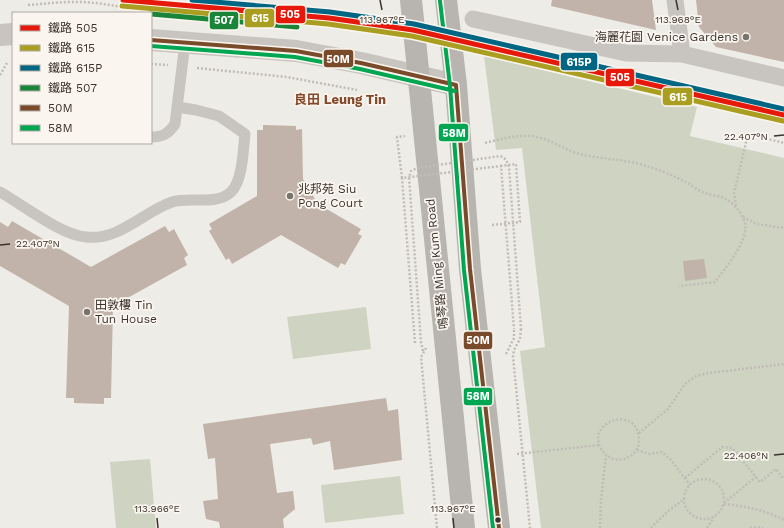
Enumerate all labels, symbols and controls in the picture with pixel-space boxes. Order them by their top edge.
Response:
line badge: 505 [275,5,306,24]
line badge: 615 [244,8,275,28]
text: 505 [280,8,300,21]
line badge: 507 [209,11,239,30]
legend [12,12,152,144]
text: 615 [251,12,269,25]
text: 507 [214,14,234,27]
text: 113.967°E [359,14,405,25]
text: 113.968°E [655,14,701,25]
text: 鐵路 505 [48,21,98,35]
place label: 海麗花園 Venice Gardens [595,30,738,44]
marker: 海麗花園 Venice Gardens [741,32,751,42]
text: 鐵路 615 [48,41,95,55]
line badge: 50M [323,49,354,68]
line badge: 615P [560,52,598,71]
text: 50M [326,53,350,66]
text: 615P [566,56,592,69]
text: 鐵路 615P [48,61,102,75]
line badge: 505 [605,68,635,87]
text: 505 [610,71,630,84]
text: 鐵路 507 [48,81,97,95]
line badge: 615 [662,87,693,106]
text: 615 [669,91,687,104]
district label: 良田 Leung Tin [294,92,386,107]
text: 50M [48,101,73,115]
text: 58M [48,121,73,135]
line badge: 58M [438,123,469,142]
text: 58M [442,127,466,140]
text: 22.407°N [724,131,768,142]
place label: 兆邦苑 Siu Pong Court [298,182,363,210]
marker: 兆邦苑 Siu Pong Court [285,191,295,201]
street label: 鳴琴路 Ming Kum Road [423,198,451,330]
text: 22.407°N [16,238,60,249]
place label: 田敦樓 Tin Tun House [95,298,157,326]
marker: 田敦樓 Tin Tun House [82,307,92,317]
line badge: 50M [463,331,493,350]
text: 50M [466,334,490,347]
line badge: 58M [463,387,493,406]
text: 58M [466,390,490,403]
text: 22.406°N [724,450,768,461]
text: 113.966°E [134,503,180,514]
text: 113.967°E [430,503,476,514]
unlabelled marker [493,515,503,525]

